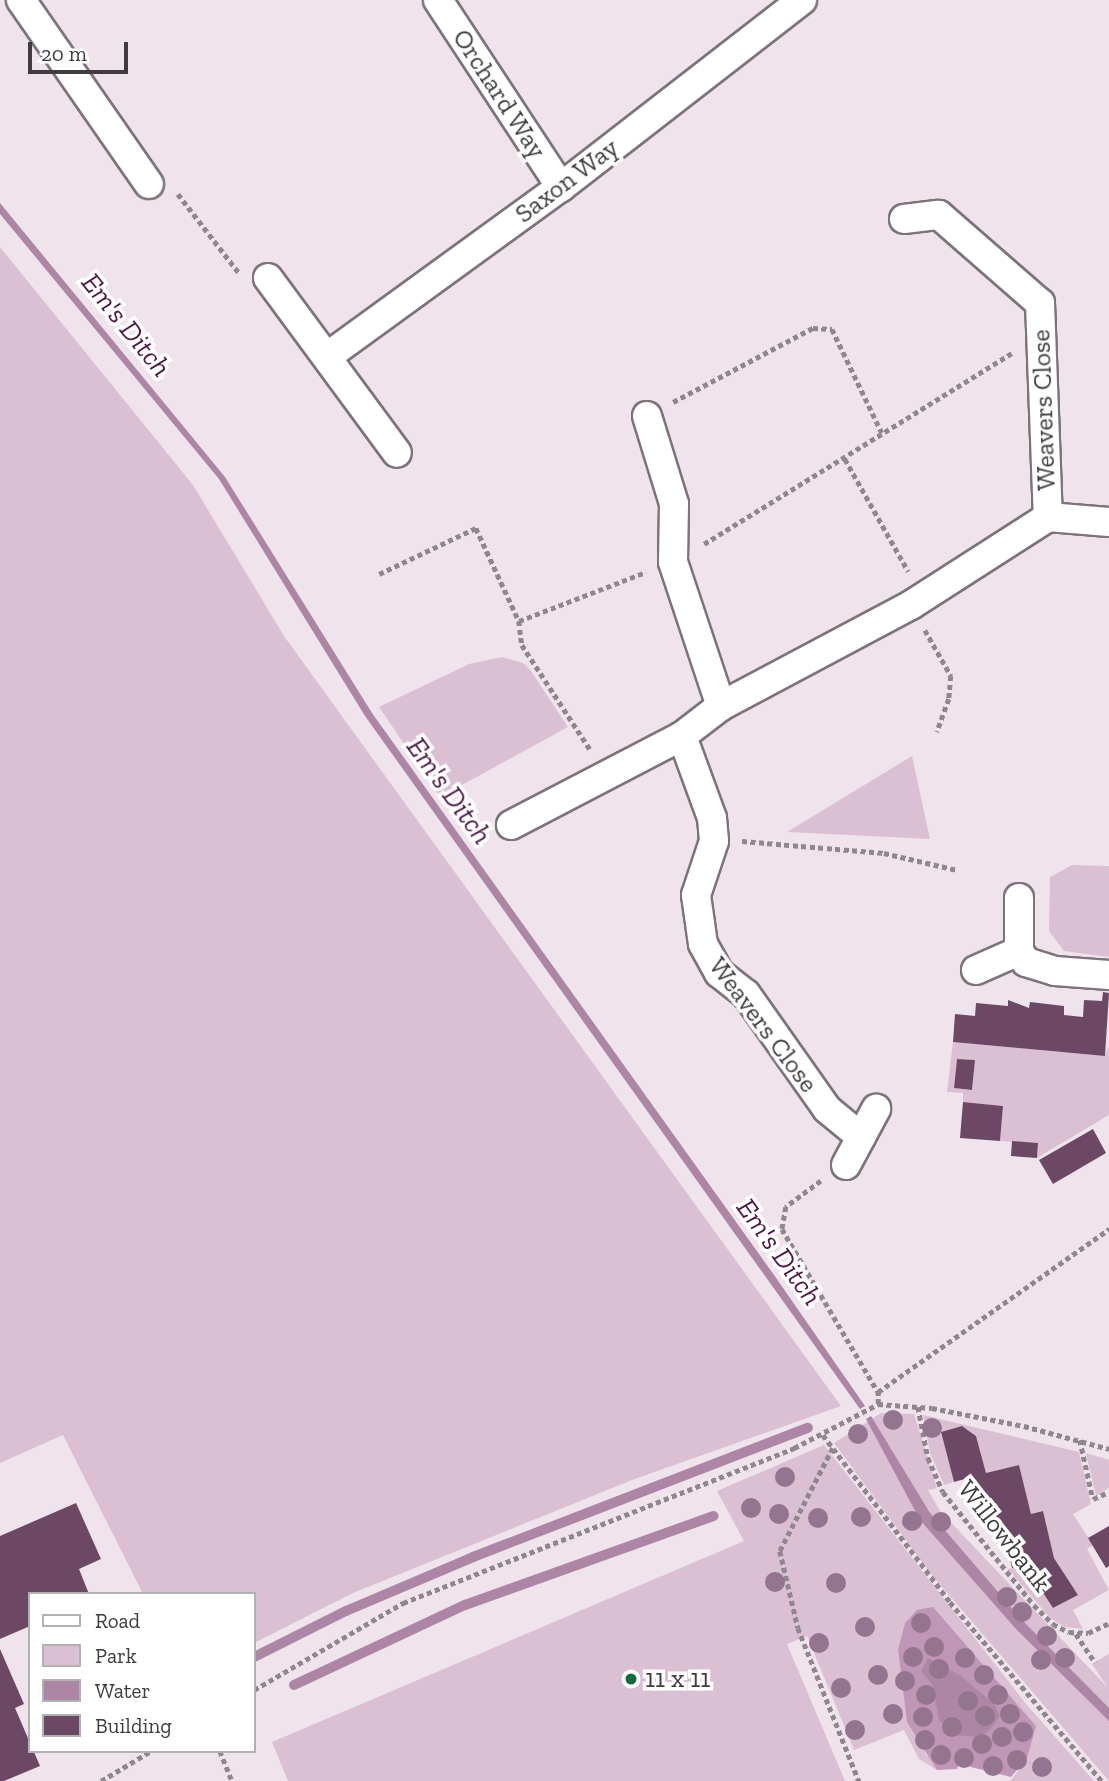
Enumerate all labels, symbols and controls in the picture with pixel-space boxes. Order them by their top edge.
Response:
street label: Orchard Way [445,23,553,165]
scale bar [32,28,131,72]
text: 20 m [41,41,87,66]
street label: Saxon Way [509,132,625,230]
water label: Em's Ditch [74,267,178,383]
street label: Weavers Close [1026,329,1062,491]
water label: Em's Ditch [399,731,499,851]
street label: Weavers Close [702,951,824,1099]
water label: Em's Ditch [729,1192,829,1312]
street label: Willowbank [951,1474,1057,1598]
legend [28,1592,256,1753]
text: Road [95,1608,140,1633]
text: Park [95,1643,137,1668]
place label: 11 x 11 [645,1663,710,1695]
marker: 11 x 11 [623,1671,639,1687]
text: Water [95,1678,150,1703]
text: Building [95,1713,172,1738]

